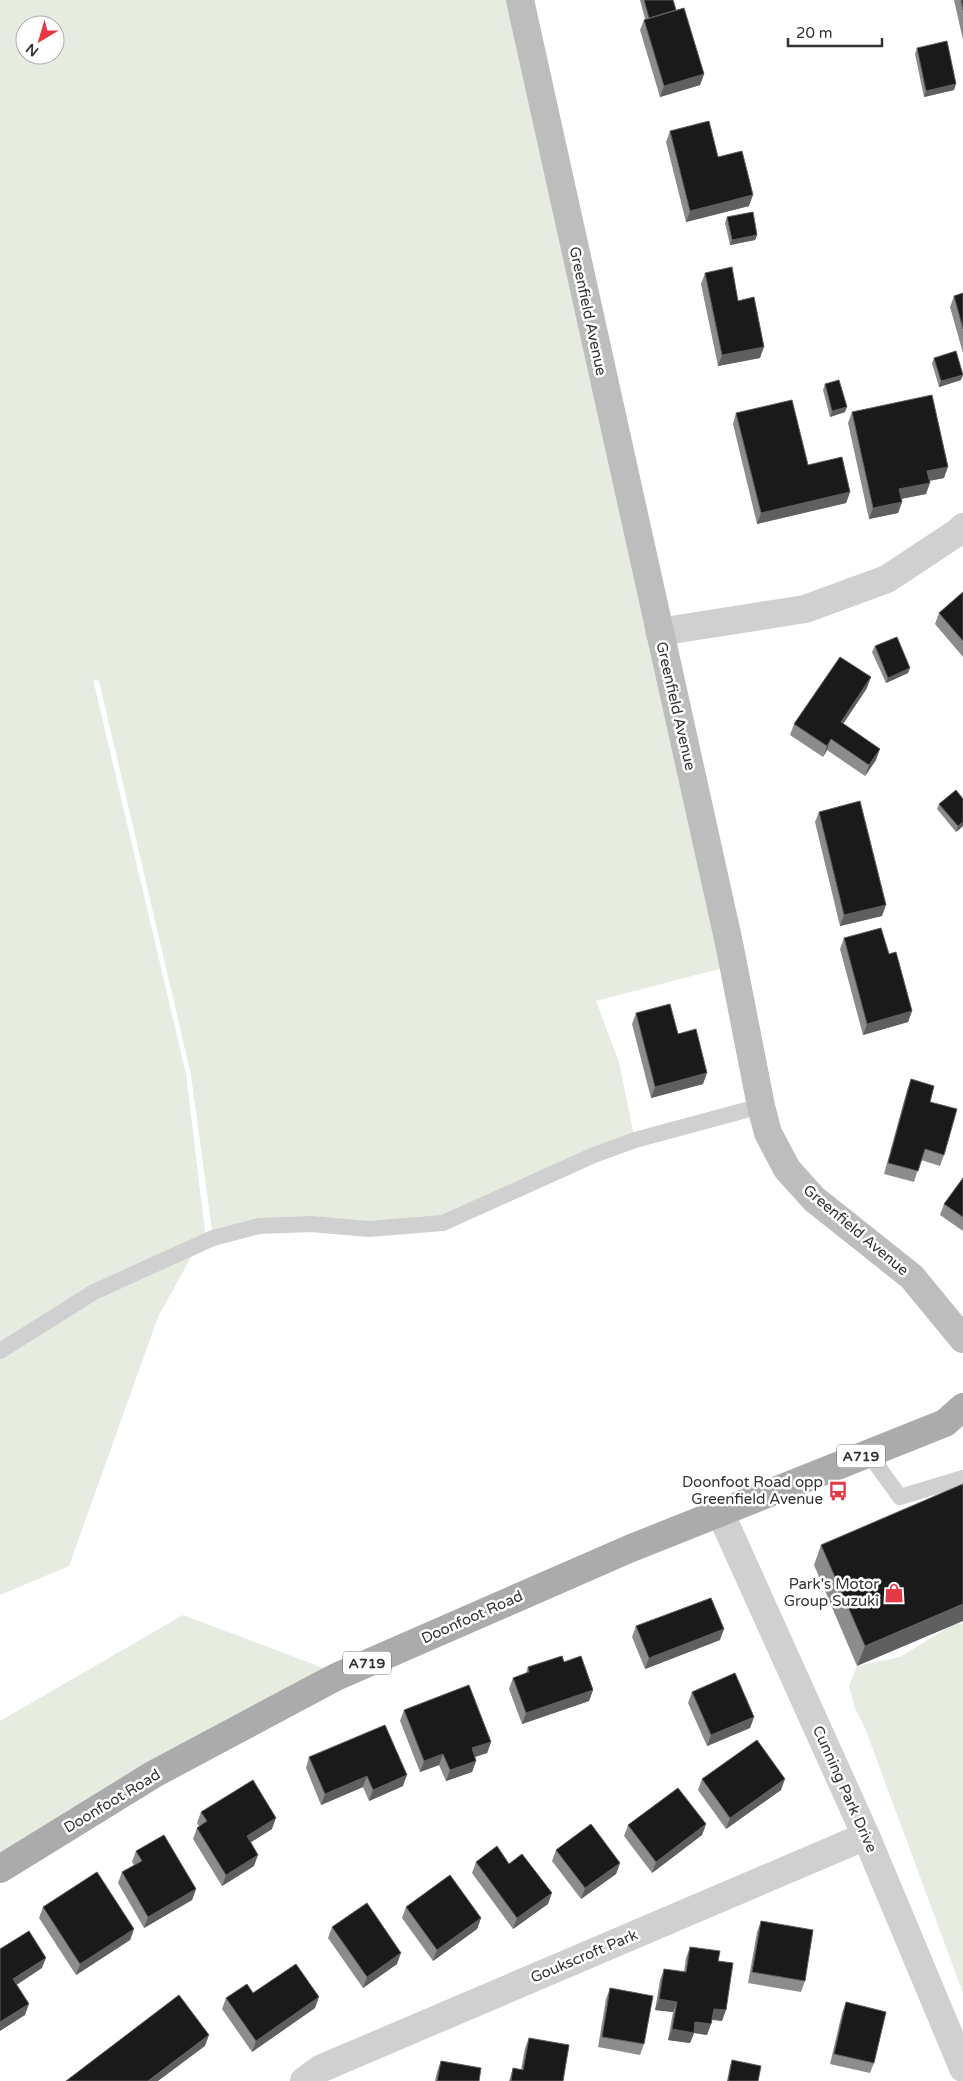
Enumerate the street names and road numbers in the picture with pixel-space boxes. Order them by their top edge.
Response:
street label: Greenfield Avenue [566,245,610,377]
street label: Greenfield Avenue [652,640,700,772]
street label: Greenfield Avenue [800,1181,912,1279]
road number: A719 [837,1444,885,1468]
street label: Doonfoot Road [419,1587,525,1647]
road number: A719 [343,1652,391,1675]
street label: Cunning Park Drive [809,1723,881,1855]
street label: Doonfoot Road [61,1765,163,1837]
street label: Goukscroft Park [528,1925,640,1987]

